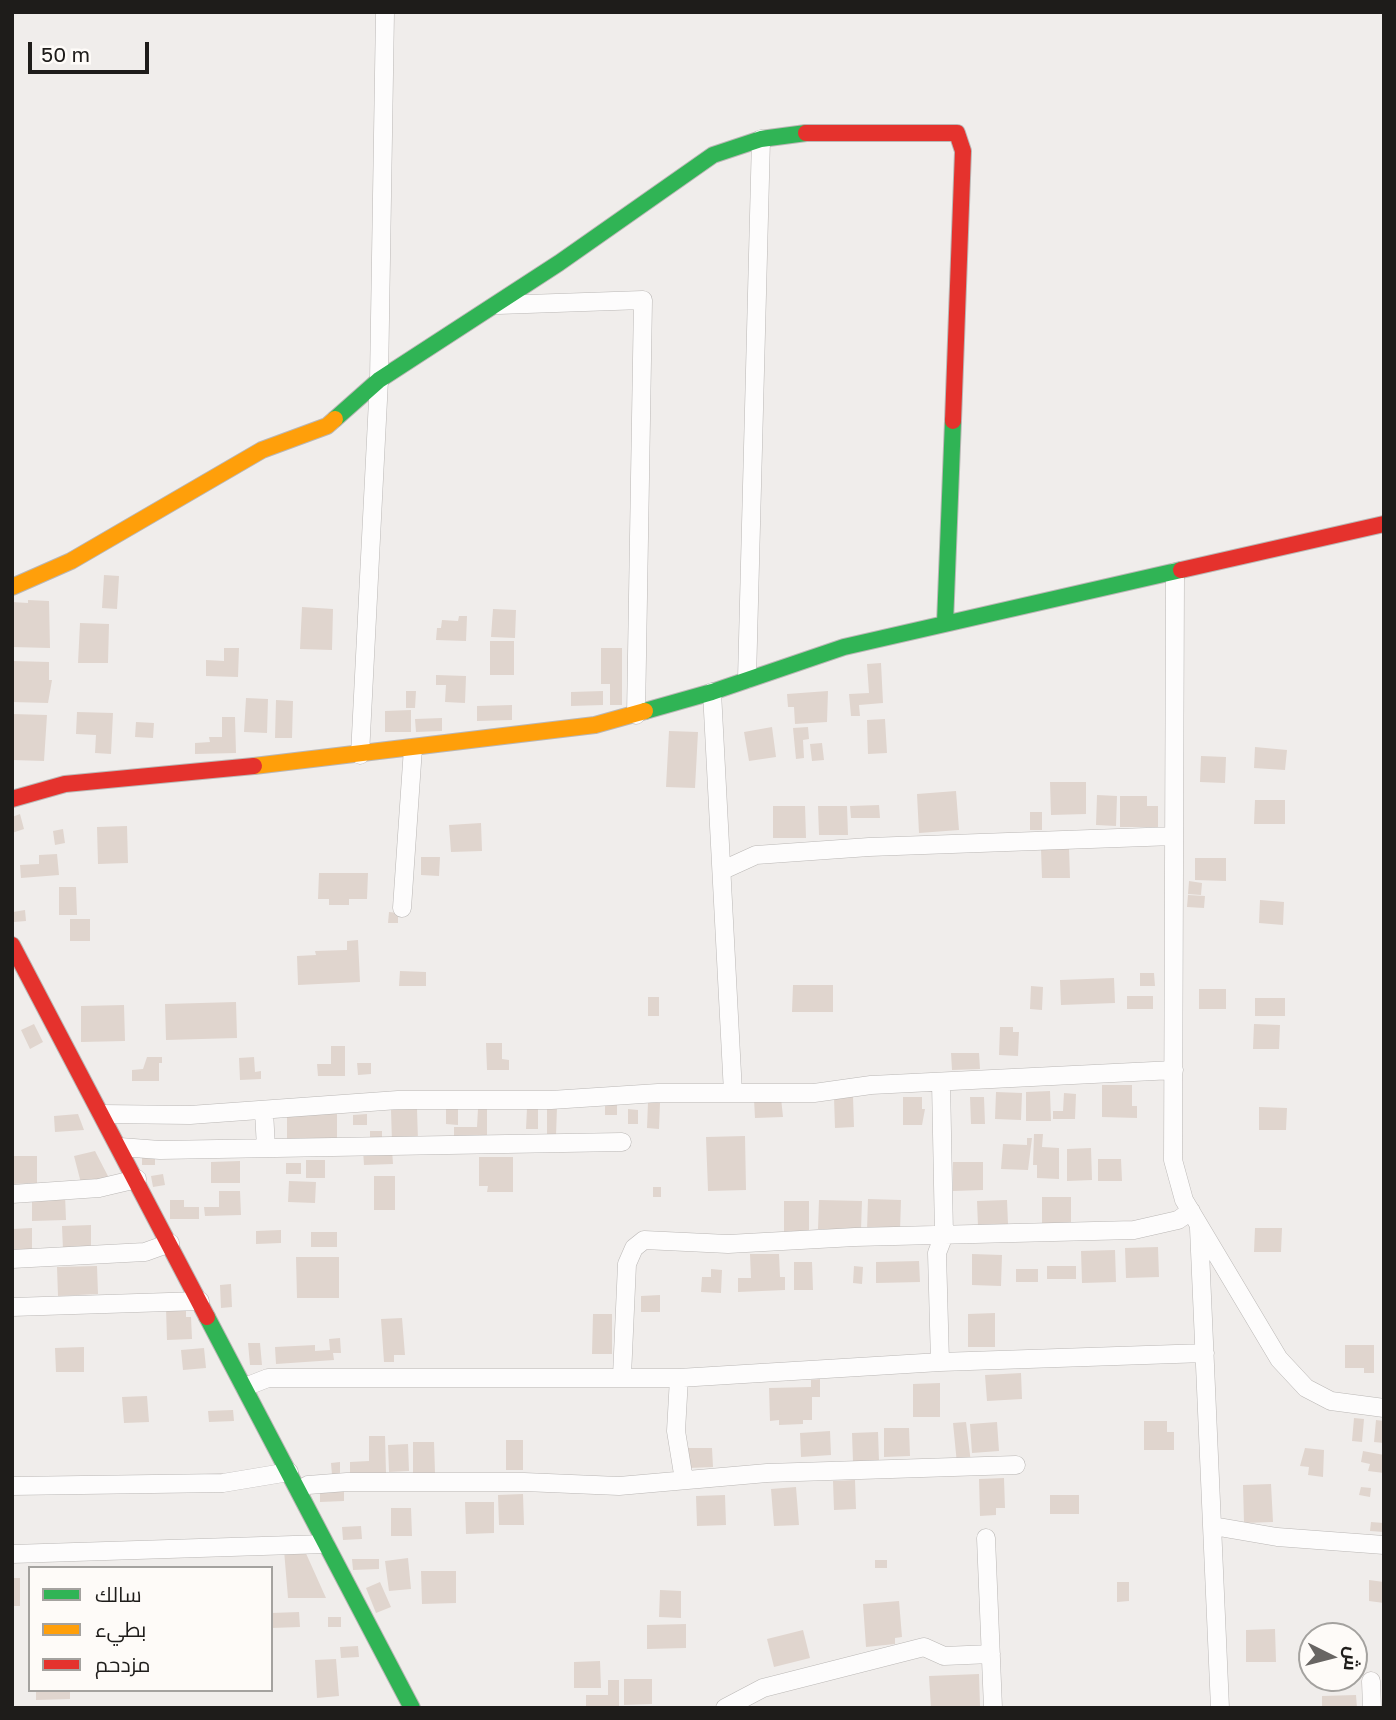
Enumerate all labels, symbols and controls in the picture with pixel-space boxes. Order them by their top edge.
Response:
scale bar [32,28,152,72]
text: 50 m [41,41,90,67]
legend [28,1566,273,1692]
text: سالك [95,1581,142,1607]
text: بطيء [95,1616,146,1642]
north arrow [1298,1622,1368,1692]
text: ش [1340,1646,1365,1672]
text: مزدحم [95,1651,150,1677]

